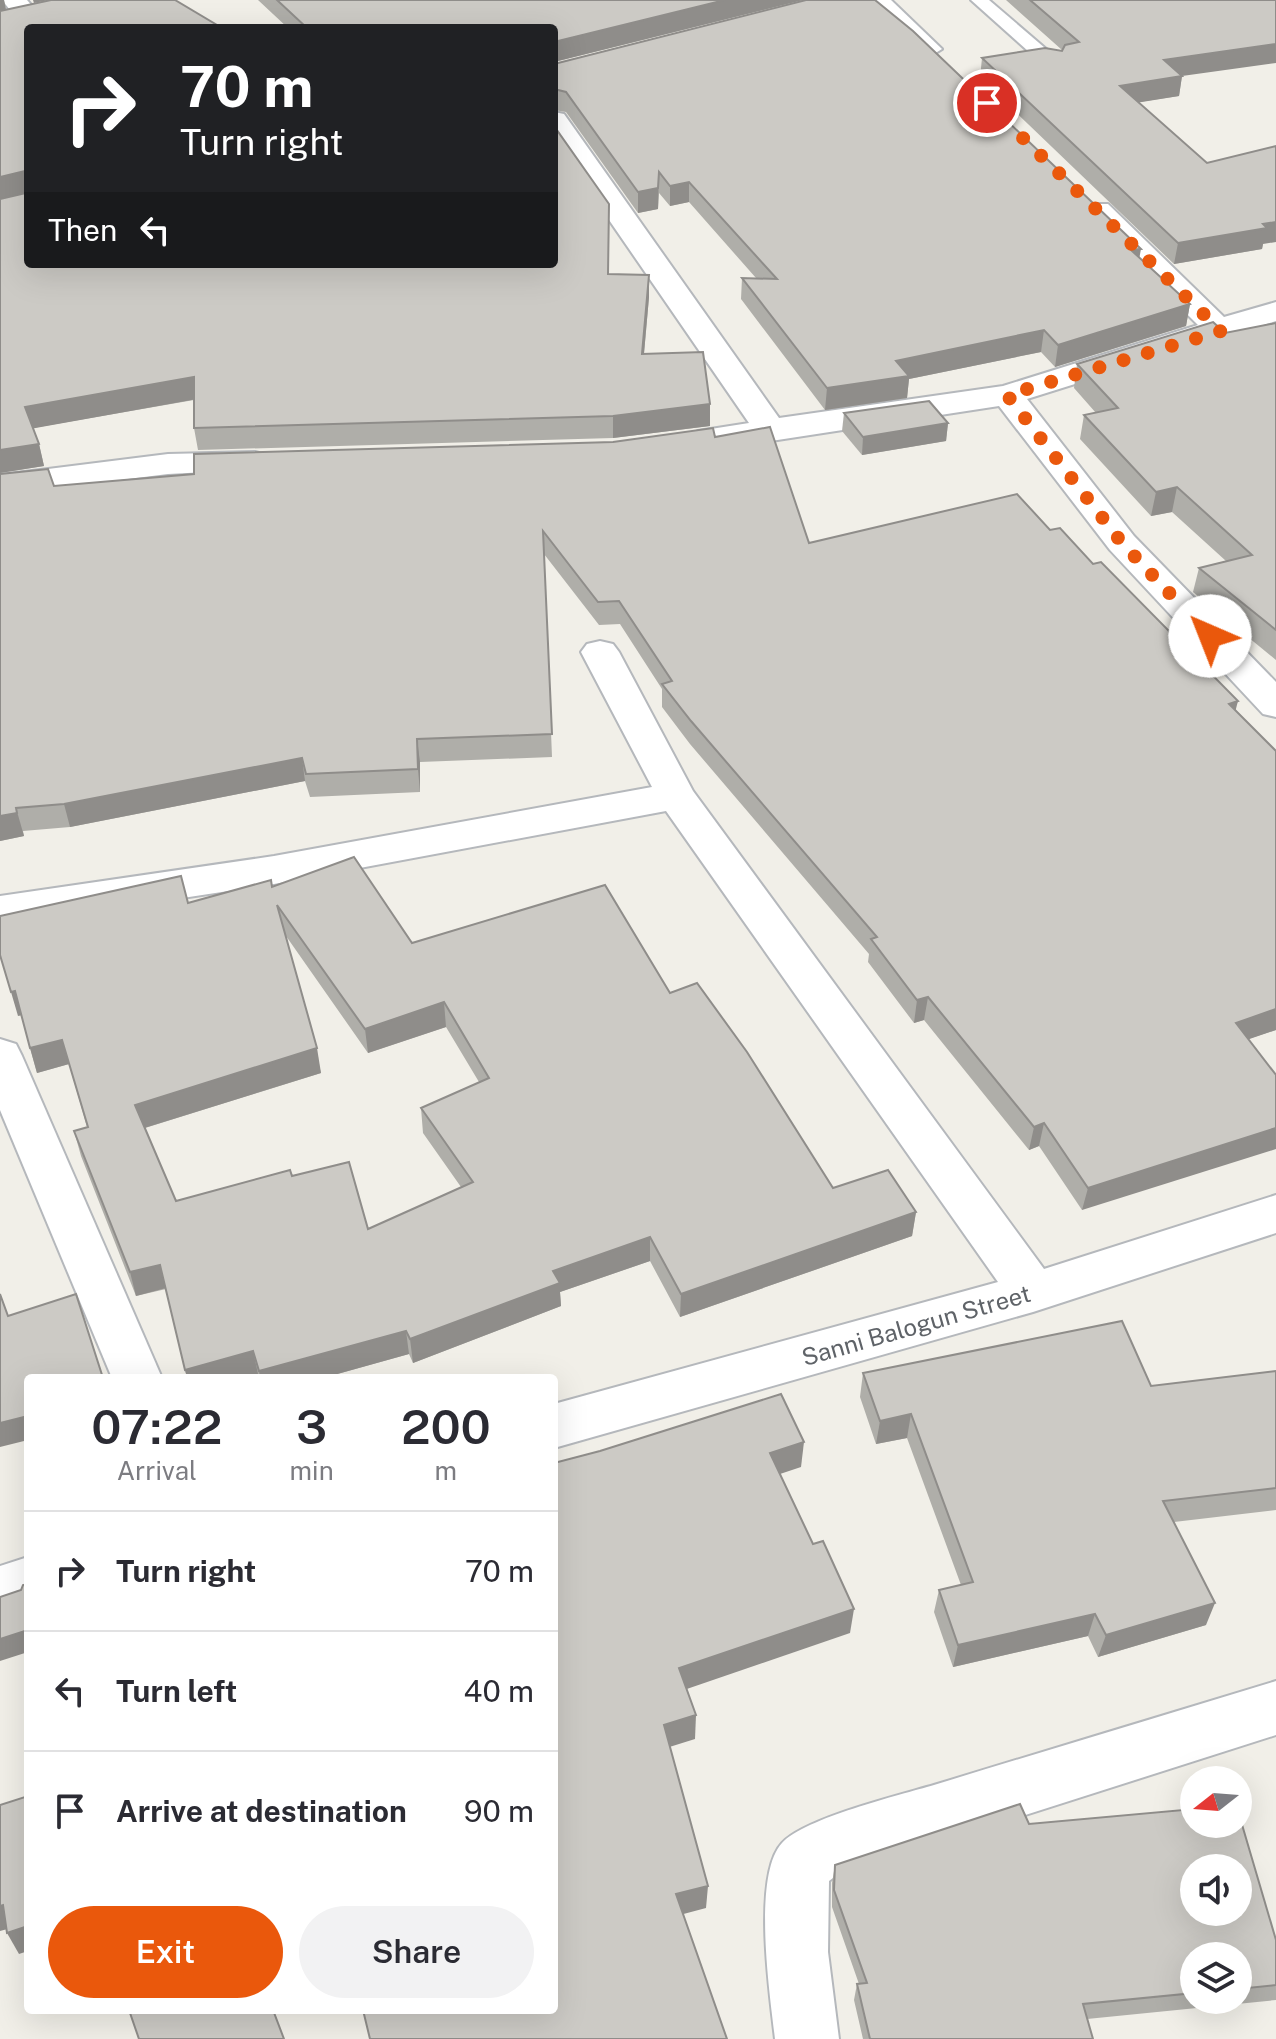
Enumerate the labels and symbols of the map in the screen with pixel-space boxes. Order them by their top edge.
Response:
pin [953,69,1021,137]
position arrow [1168,594,1252,678]
street label: Sanni Balogun Street [798,1279,1034,1371]
north arrow [1180,1766,1252,1838]

